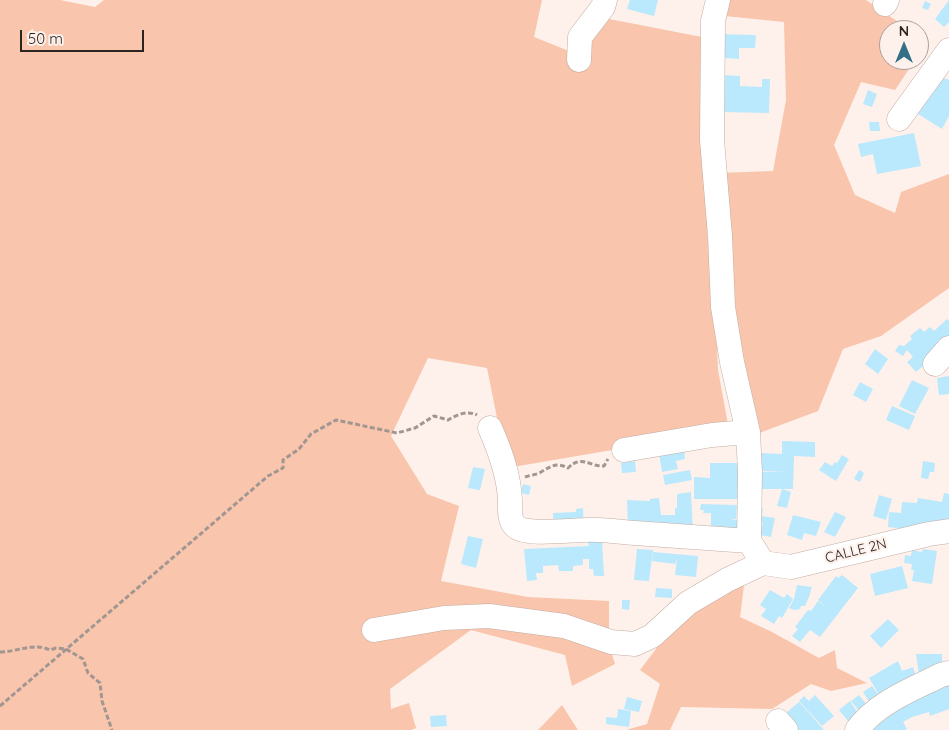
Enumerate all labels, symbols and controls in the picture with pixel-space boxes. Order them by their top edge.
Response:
scale bar [22,20,146,52]
north arrow [879,20,929,70]
text: N [899,22,909,40]
text: 50 m [28,29,63,48]
street label: CALLE 2N [823,535,889,567]

